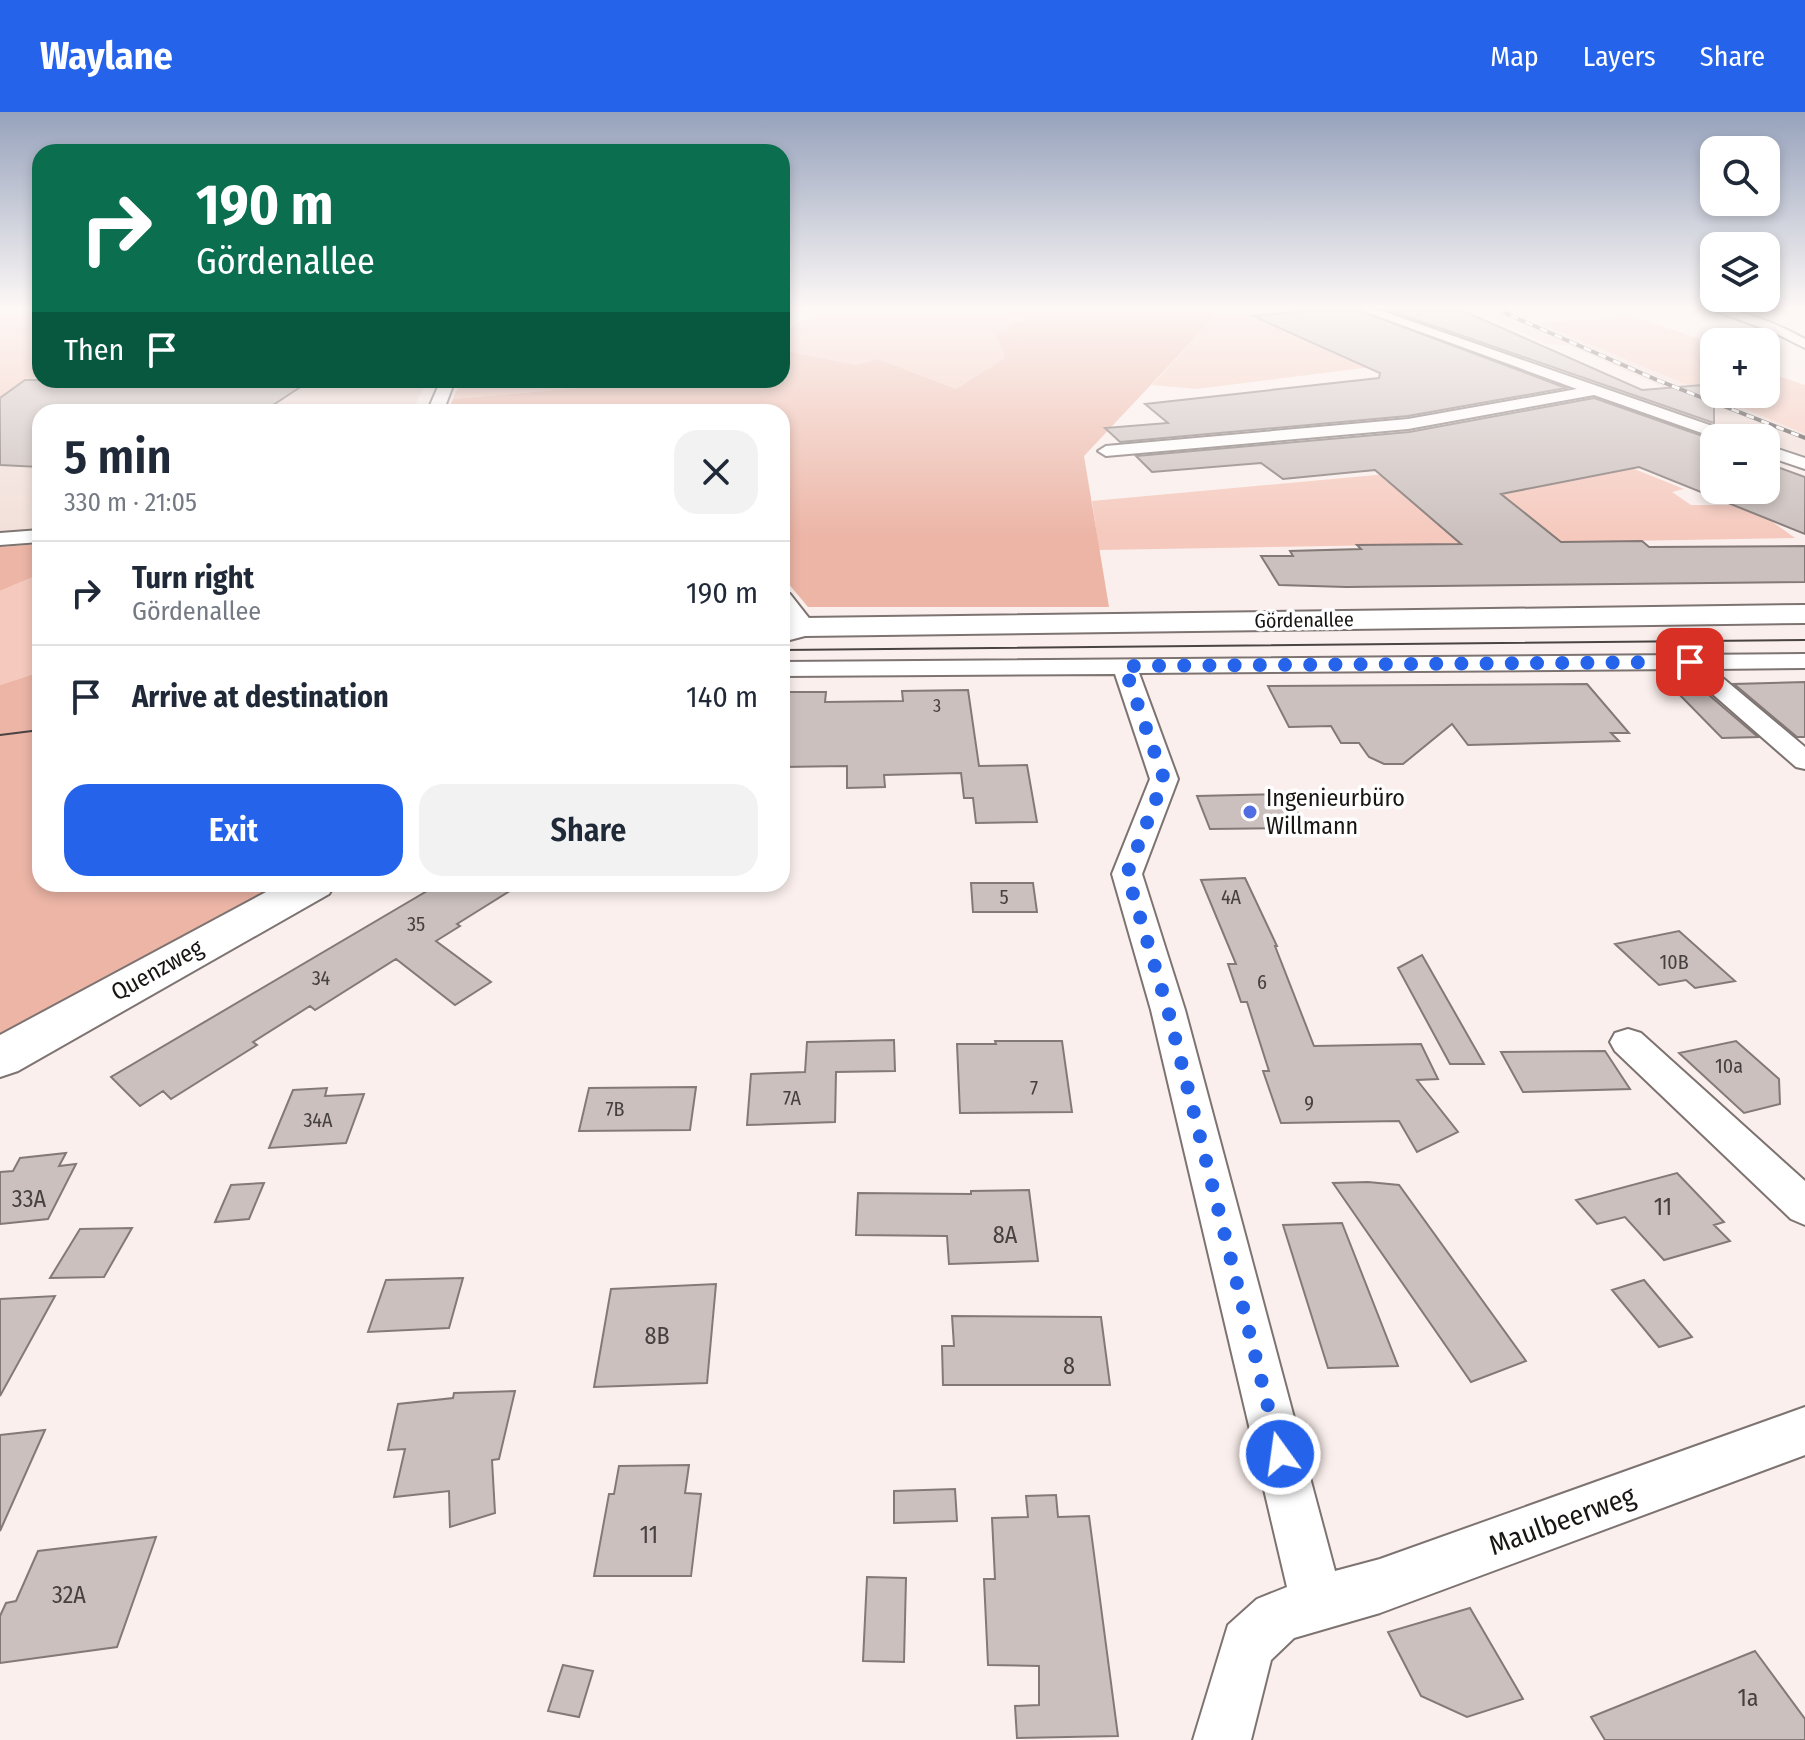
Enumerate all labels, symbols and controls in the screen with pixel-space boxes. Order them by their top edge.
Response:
text: Waylane [40,33,173,79]
text: Map [1490,40,1539,73]
text: Layers [1583,40,1656,73]
text: Share [1700,40,1765,73]
map controls [1700,136,1780,504]
button: search [1700,136,1780,216]
text: 190 m [196,172,334,239]
icon: right [64,176,168,280]
button: layers [1700,232,1780,312]
text: Gördenallee [196,240,375,284]
icon: arrive [140,328,184,372]
button: + [1700,328,1780,408]
text: Then [64,332,124,368]
button: − [1700,424,1780,504]
text: 5 min [64,428,172,486]
button: close [674,430,758,514]
text: 330 m · 21:05 [64,487,197,518]
text: Turn right [132,560,254,596]
icon: right [64,571,108,615]
text: 190 m [686,575,758,611]
text: Gördenallee [132,596,261,627]
street label: Gördenallee [1254,607,1354,633]
pin [1656,628,1724,696]
icon: arrive [1668,640,1712,684]
icon: arrive [64,675,108,719]
text: Arrive at destination [132,679,389,715]
text: 140 m [686,679,758,715]
house number: 3 [933,695,941,717]
button: Exit [64,784,403,876]
button: Share [419,784,758,876]
place label: Ingenieurbüro Willmann [1266,784,1405,840]
marker: Ingenieurbüro Willmann [1241,803,1259,821]
house number: 5 [999,885,1009,909]
house number: 4A [1221,885,1242,909]
house number: 35 [407,912,425,936]
street label: Quenzweg [106,933,208,1007]
house number: 10B [1659,950,1689,974]
house number: 34 [312,966,331,990]
house number: 6 [1257,970,1267,994]
house number: 10a [1715,1054,1743,1078]
house number: 7 [1030,1076,1038,1100]
house number: 7A [783,1086,801,1110]
house number: 9 [1304,1091,1314,1115]
house number: 7B [605,1097,625,1121]
house number: 34A [303,1108,333,1132]
house number: 33A [12,1185,47,1213]
house number: 11 [1654,1193,1672,1221]
house number: 8A [993,1221,1018,1249]
house number: 8B [644,1322,670,1350]
house number: 8 [1063,1352,1075,1380]
position arrow [1238,1412,1322,1496]
street label: Maulbeerweg [1484,1478,1641,1562]
house number: 11 [640,1521,658,1549]
house number: 32A [52,1581,86,1609]
house number: 1a [1737,1684,1759,1712]

